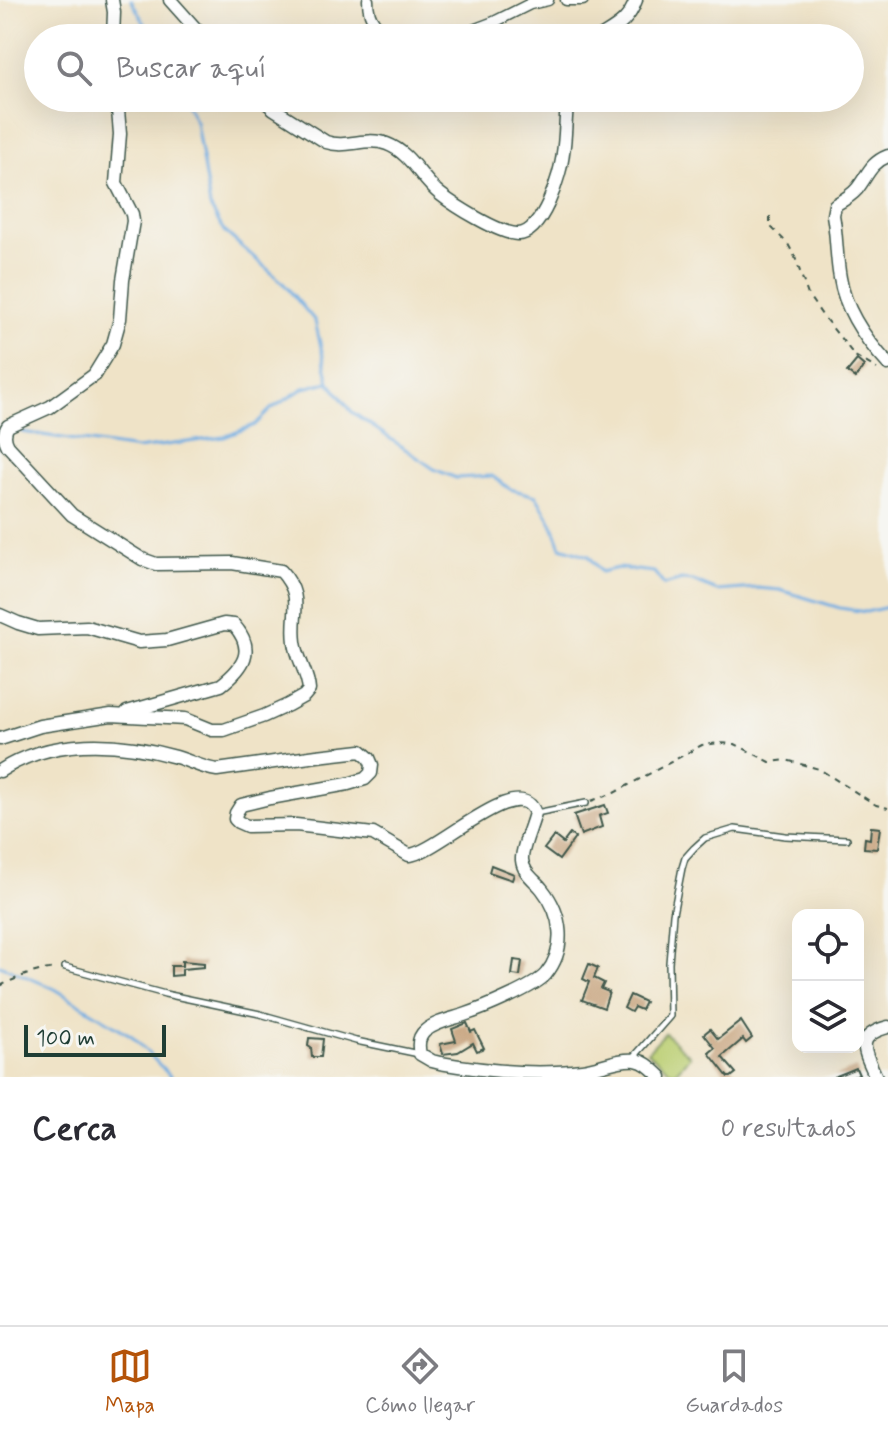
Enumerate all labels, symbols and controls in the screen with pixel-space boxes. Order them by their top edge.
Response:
search box [24,24,864,112]
icon: search [52,46,96,90]
text: Buscar aquí [116,49,267,88]
map controls [792,909,864,1053]
button: locate [792,909,864,981]
button: layers [792,981,864,1053]
scale bar [24,1021,166,1057]
text: 100 m [36,1025,95,1053]
text: Cerca [32,1107,117,1152]
text: 0 resultados [721,1112,856,1146]
tab: Mapa [105,1344,155,1420]
tab: Cómo llegar [365,1344,475,1420]
tab: Guardados [685,1344,783,1420]

